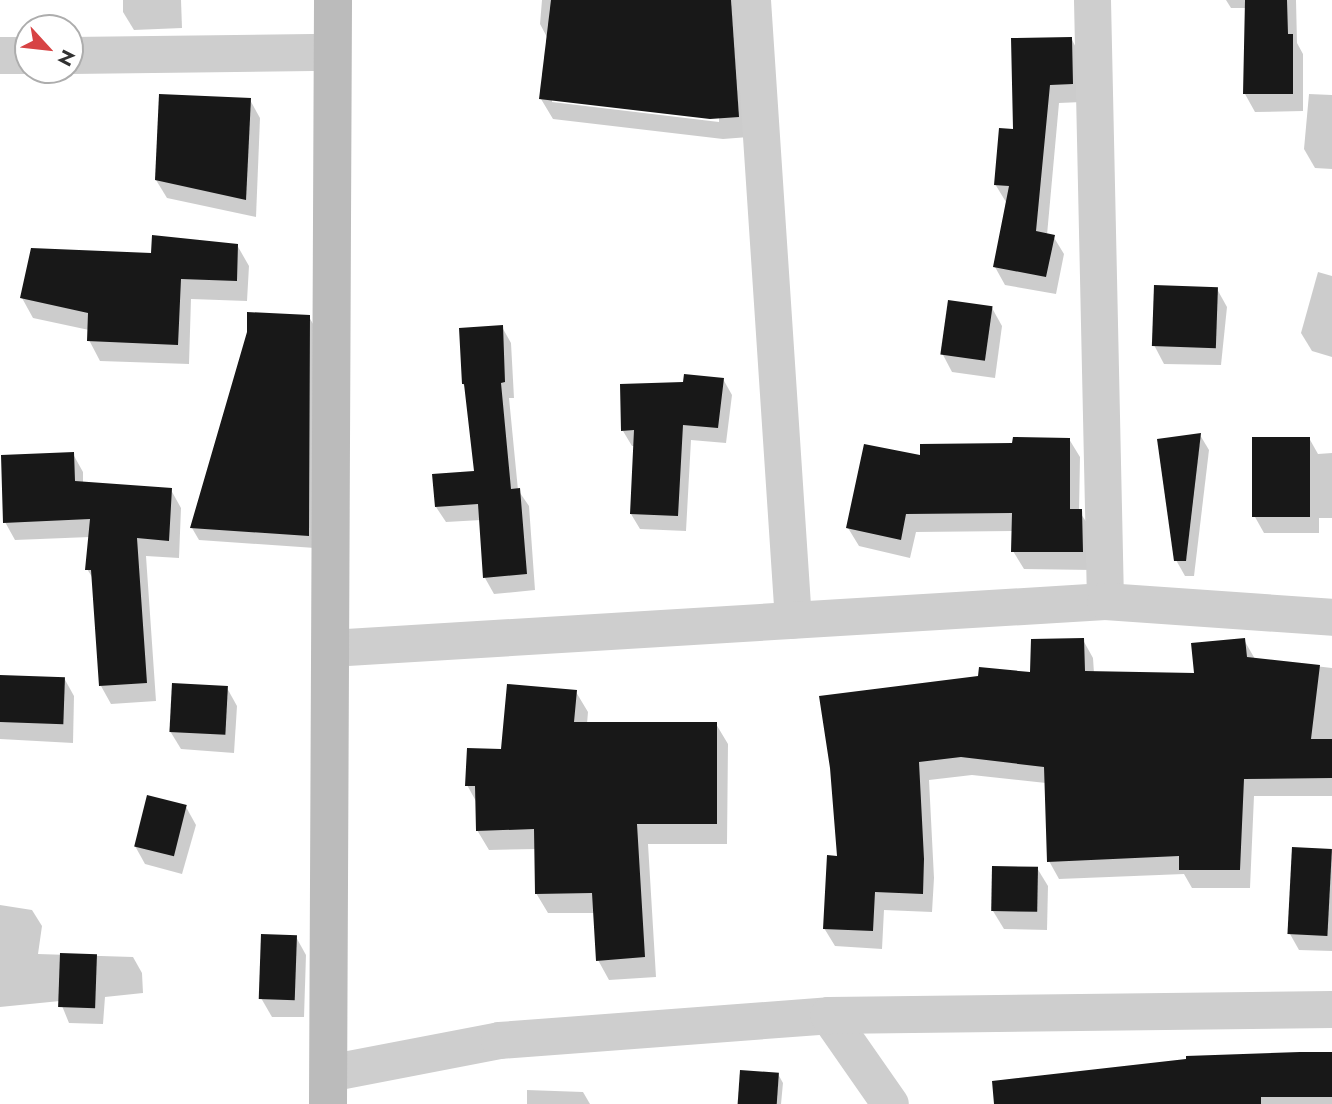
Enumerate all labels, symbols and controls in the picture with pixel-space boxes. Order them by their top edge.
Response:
north arrow [14,14,84,84]
text: N [51,45,82,71]

